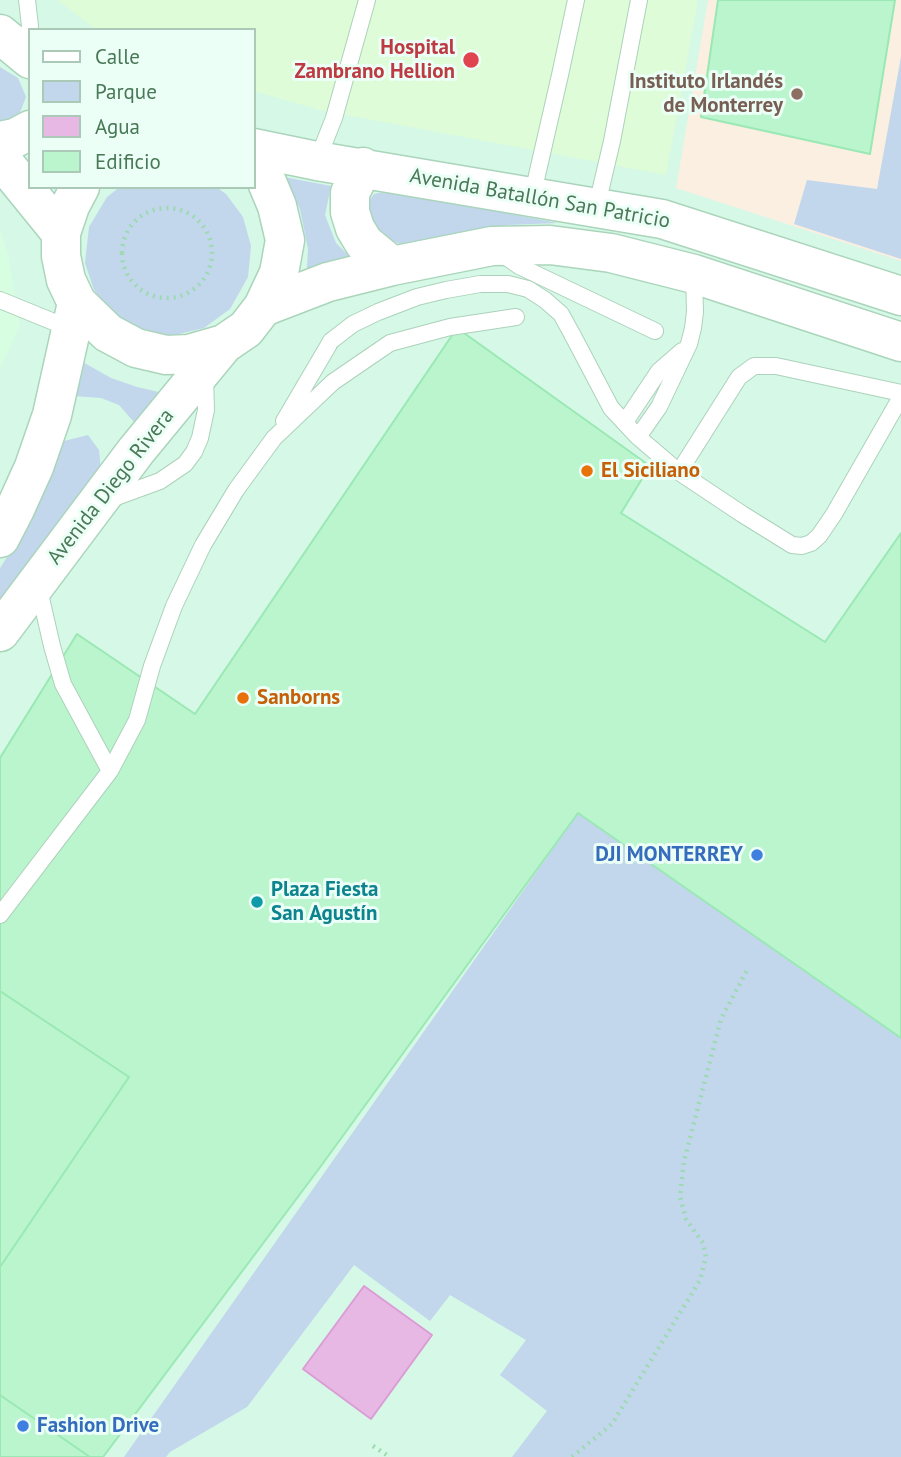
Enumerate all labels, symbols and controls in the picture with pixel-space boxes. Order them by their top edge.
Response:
legend [28,28,256,189]
place label: Hospital Zambrano Hellion [294,35,455,85]
text: Calle [95,43,140,70]
marker: Hospital Zambrano Hellion [461,50,481,70]
place label: Instituto Irlandés de Monterrey [629,69,783,119]
text: Parque [95,78,157,105]
marker: Instituto Irlandés de Monterrey [789,86,805,102]
text: Agua [95,113,140,140]
text: Edificio [95,148,161,175]
street label: Avenida Batallón San Patricio [408,164,672,234]
street label: Avenida Diego Rivera [42,404,180,570]
place label: El Siciliano [601,458,700,484]
marker: El Siciliano [579,463,595,479]
place label: Sanborns [257,685,340,711]
marker: Sanborns [235,690,251,706]
place label: DJI MONTERREY [595,842,743,868]
marker: DJI MONTERREY [749,847,765,863]
place label: Plaza Fiesta San Agustín [271,877,379,927]
marker: Plaza Fiesta San Agustín [249,894,265,910]
place label: Fashion Drive [37,1413,159,1439]
marker: Fashion Drive [15,1418,31,1434]

